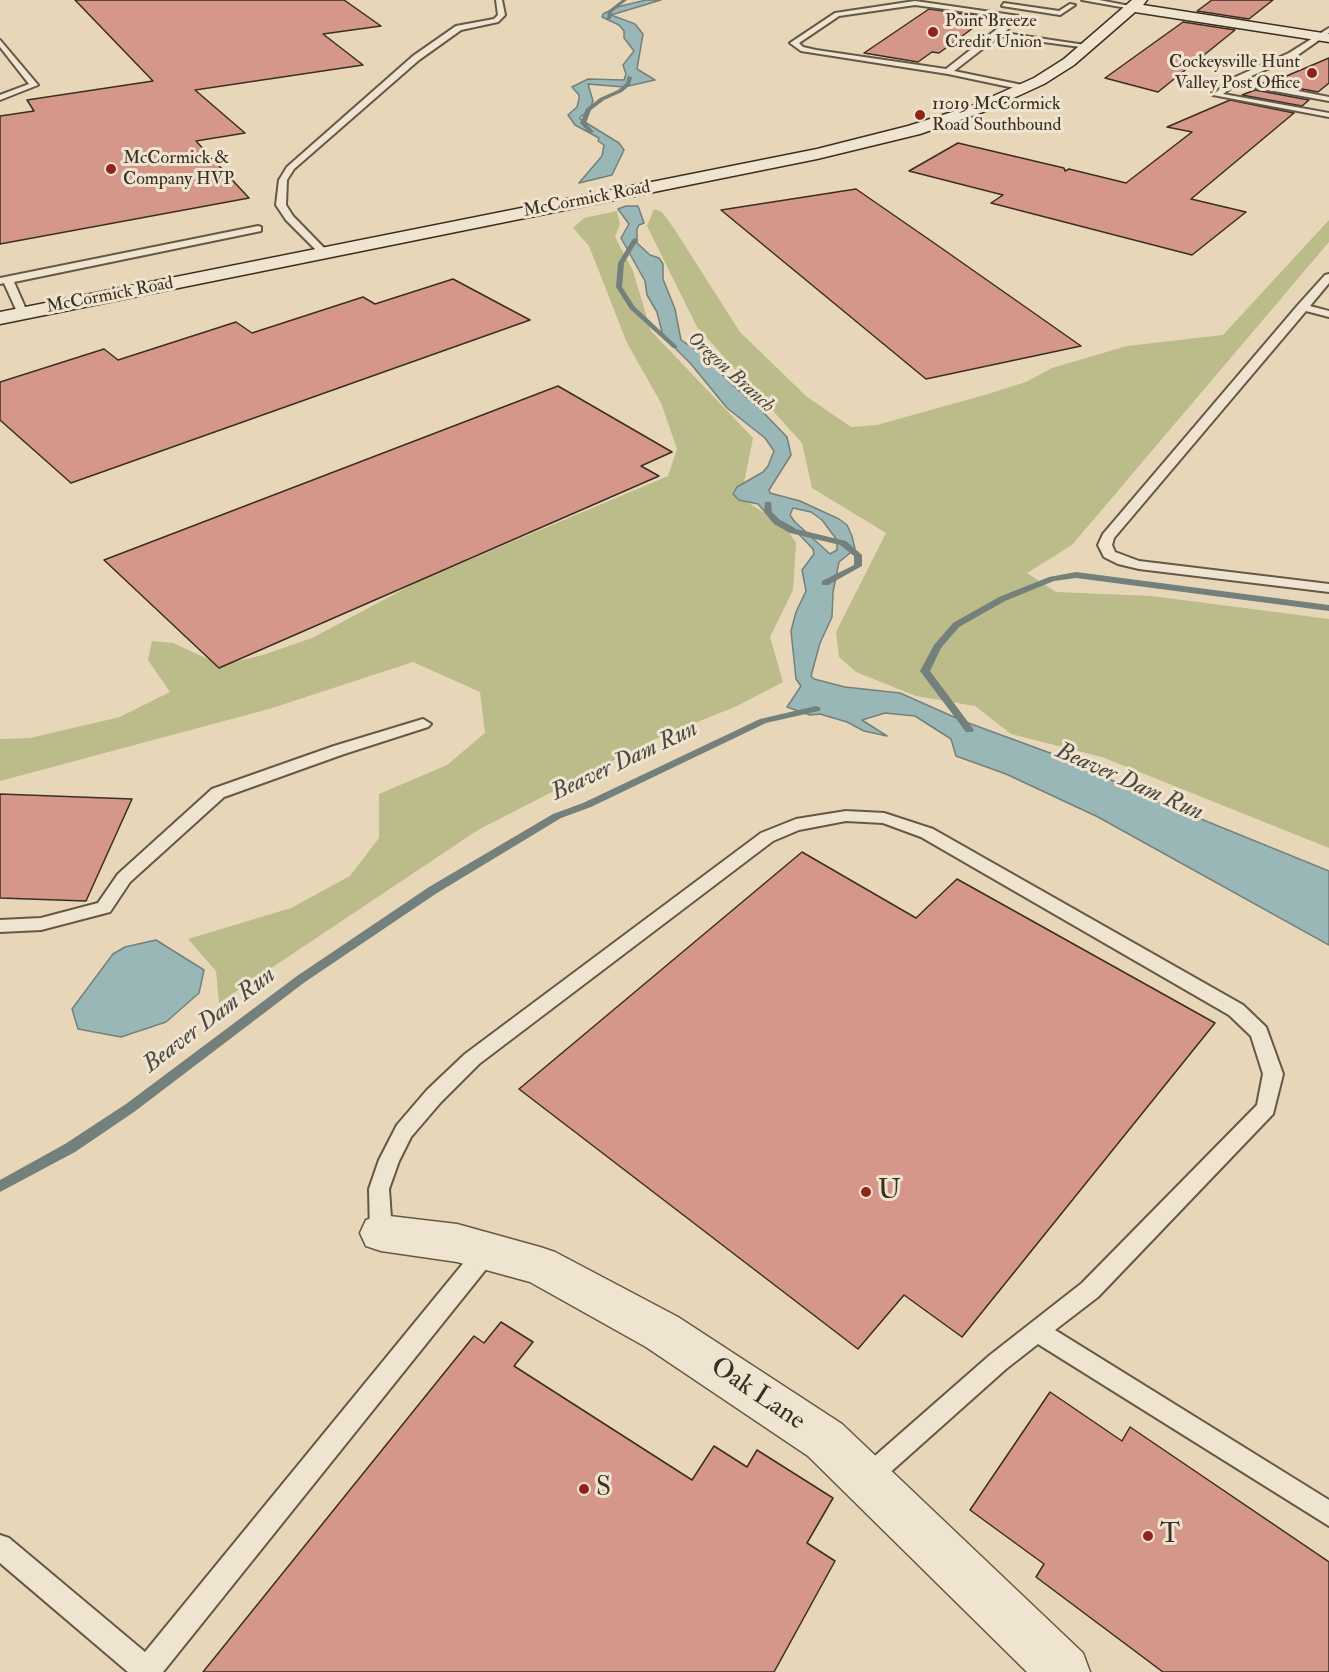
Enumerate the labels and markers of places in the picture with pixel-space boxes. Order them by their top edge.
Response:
place label: Point Breeze Credit Union [945,11,1042,54]
marker: Point Breeze Credit Union [926,25,940,39]
place label: Cockeysville Hunt Valley Post Office [1169,52,1300,94]
marker: Cockeysville Hunt Valley Post Office [1305,66,1319,80]
place label: 11019 McCormick Road Southbound [932,94,1061,136]
marker: 11019 McCormick Road Southbound [913,108,927,122]
place label: McCormick & Company HVP [123,148,234,190]
marker: McCormick & Company HVP [104,162,118,176]
place label: U [878,1176,901,1208]
marker: U [859,1185,873,1199]
place label: S [596,1473,611,1505]
marker: S [577,1482,591,1496]
place label: T [1160,1520,1180,1552]
marker: T [1141,1529,1155,1543]

